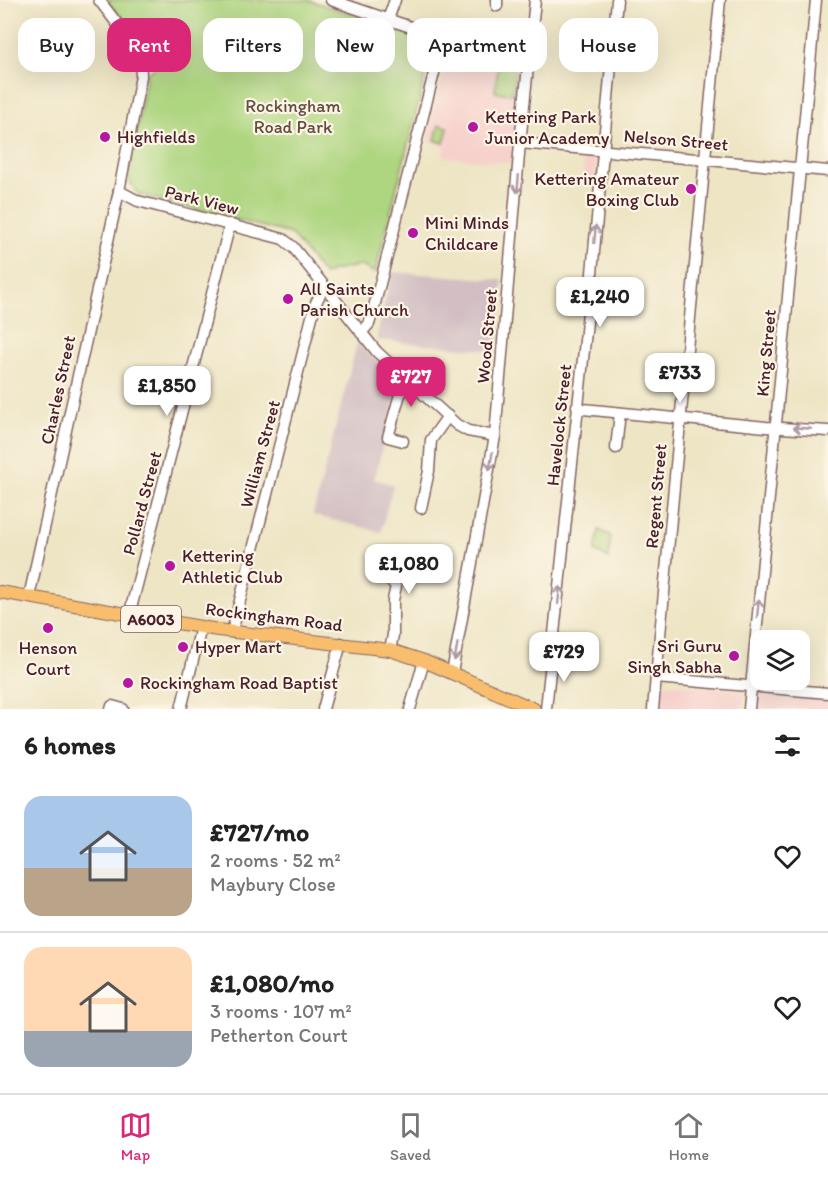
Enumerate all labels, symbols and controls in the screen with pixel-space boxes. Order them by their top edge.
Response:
chip: Buy [18,18,95,72]
chip: Rent [107,18,191,72]
chip: Filters [203,18,303,72]
chip: New [315,18,395,72]
chip: Apartment [407,18,547,72]
chip: House [559,18,658,72]
park label: Rockingham Road Park [245,95,341,138]
place label: Kettering Park Junior Academy [485,106,610,149]
marker: Kettering Park Junior Academy [466,120,480,134]
street label: Nelson Street [623,124,729,156]
place label: Highfields [117,126,196,148]
marker: Highfields [98,130,112,144]
place label: Kettering Amateur Boxing Club [535,168,680,211]
one-way arrow [512,173,523,193]
street label: Park View [163,180,241,220]
marker: Kettering Amateur Boxing Club [684,182,698,196]
place label: Mini Minds Childcare [425,212,509,255]
one-way arrow [590,224,601,244]
marker: Mini Minds Childcare [406,226,420,240]
pin: £1,240 [551,277,649,328]
place label: All Saints Parish Church [300,278,409,321]
text: £1,240 [570,284,630,308]
street label: Wood Street [472,287,502,384]
marker: All Saints Parish Church [281,292,295,306]
street label: King Street [751,308,781,397]
street label: Charles Street [36,333,80,447]
pin: £733 [644,353,716,404]
pin: £727 [375,357,447,408]
text: £733 [659,360,701,384]
street label: Havelock Street [542,363,576,487]
text: £727 [390,364,432,388]
pin: £1,850 [118,366,216,417]
text: £1,850 [138,373,196,397]
street label: William Street [235,397,285,510]
one-way arrow [793,423,813,434]
street label: Regent Street [640,442,672,549]
street label: Pollard Street [118,448,167,558]
one-way arrow [485,451,496,471]
pin: £1,080 [360,544,458,595]
place label: Kettering Athletic Club [182,545,283,588]
text: £1,080 [379,551,439,575]
marker: Kettering Athletic Club [163,559,177,573]
one-way arrow [554,586,565,605]
street label: Rockingham Road [204,598,344,636]
one-way arrow [753,598,764,618]
road number: A6003 [121,606,181,632]
marker: Henson Court [41,621,55,635]
map controls [750,630,810,690]
button: layers [750,630,810,690]
pin: £729 [528,632,600,683]
place label: Sri Guru Singh Sabha [627,635,723,678]
place label: Hyper Mart [195,636,282,658]
place label: Henson Court [19,637,77,680]
text: £729 [543,639,585,663]
marker: Hyper Mart [176,640,190,654]
one-way arrow [450,642,461,661]
marker: Sri Guru Singh Sabha [727,649,741,663]
place label: Rockingham Road Baptist [140,672,338,694]
marker: Rockingham Road Baptist [121,676,135,690]
text: 6 homes [24,729,116,761]
icon: filters [771,729,804,762]
text: £727/mo [210,816,309,848]
icon: home [72,820,144,892]
icon: heart [771,840,804,873]
text: 2 rooms · 52 m² [210,848,341,872]
text: Maybury Close [210,872,336,896]
text: £1,080/mo [210,967,334,999]
icon: home [72,971,144,1043]
icon: heart [771,991,804,1024]
text: 3 rooms · 107 m² [210,999,352,1023]
text: Petherton Court [210,1023,348,1047]
tab: Map [119,1109,152,1164]
tab: Saved [390,1109,431,1164]
tab: Home [669,1109,709,1164]

